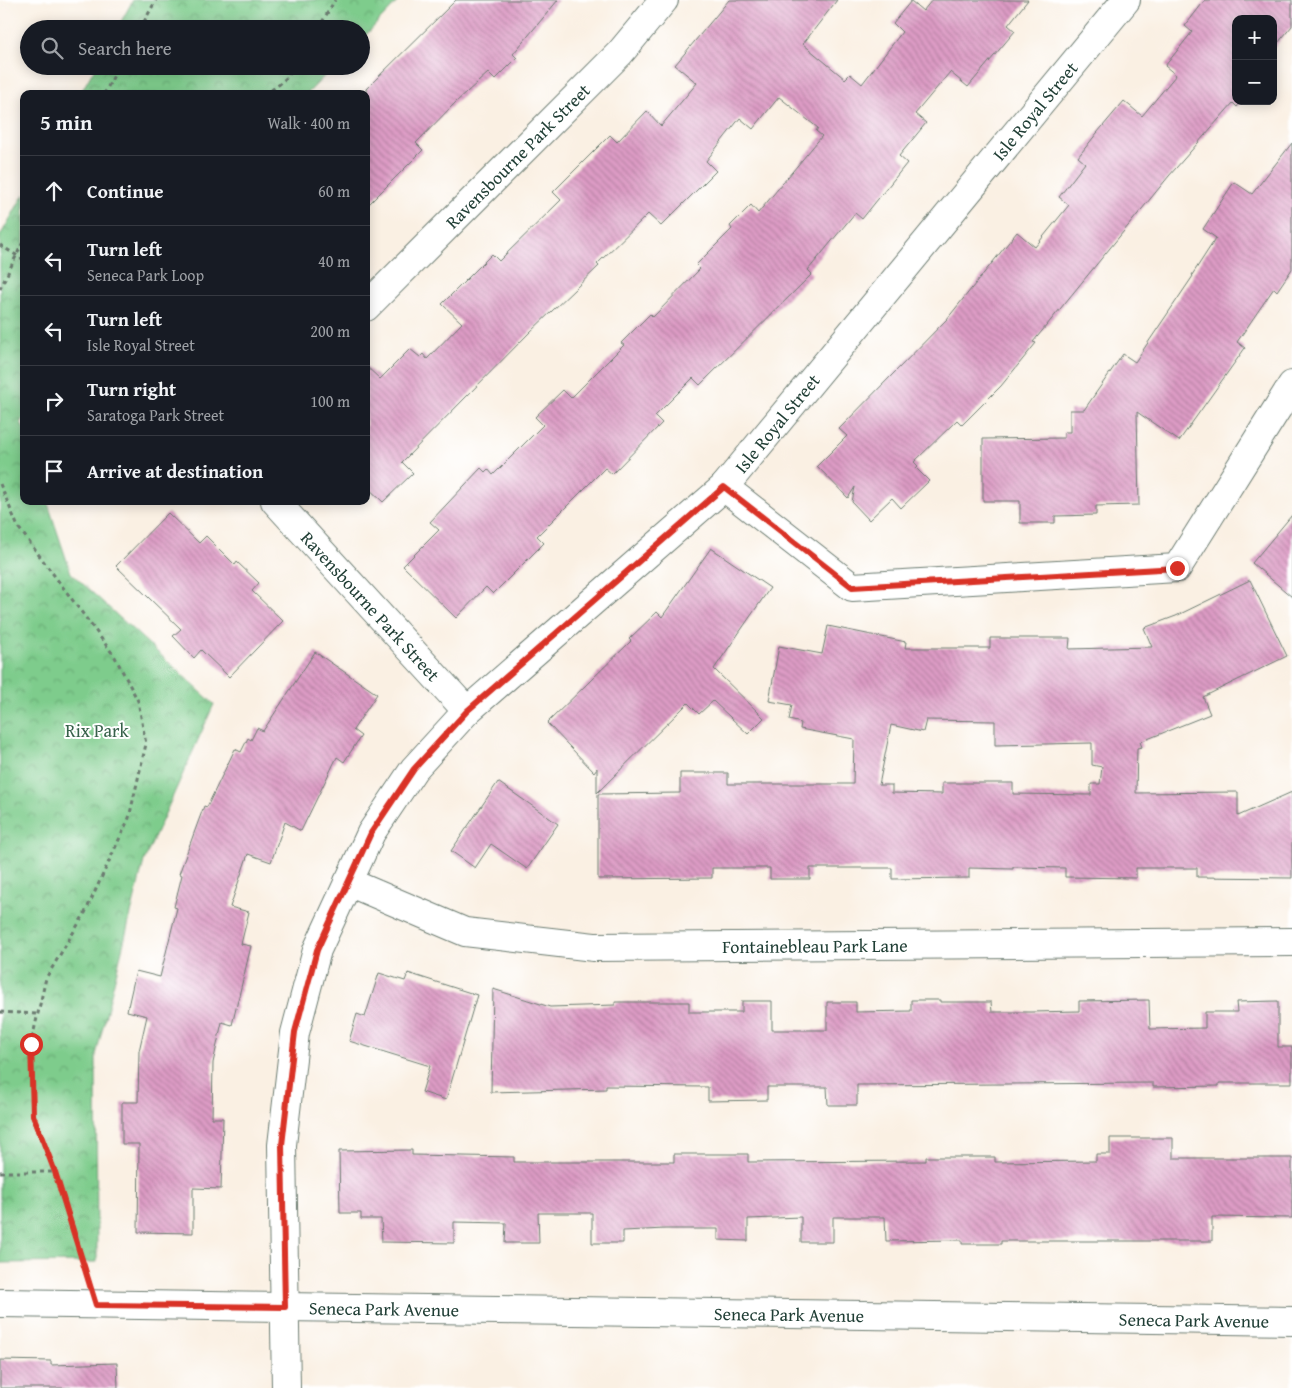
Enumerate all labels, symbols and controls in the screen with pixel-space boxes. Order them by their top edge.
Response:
map controls [1232,15,1277,105]
button: + [1232,15,1277,60]
search box [20,20,370,75]
icon: search [38,34,66,62]
text: Search here [78,34,172,62]
street label: Isle Royal Street [985,55,1084,166]
button: − [1232,60,1277,105]
street label: Ravensbourne Park Street [439,77,596,234]
text: 5 min [40,107,92,138]
text: Walk · 400 m [267,111,350,135]
icon: ahead [40,177,68,205]
text: Continue [87,177,164,205]
text: 60 m [318,179,350,203]
text: Turn left [87,235,162,263]
icon: left [40,247,68,275]
text: 40 m [318,249,350,273]
text: Seneca Park Loop [87,263,204,287]
text: Turn left [87,305,162,333]
icon: left [40,317,68,345]
text: 200 m [310,319,350,343]
text: Isle Royal Street [87,333,195,357]
street label: Isle Royal Street [728,367,826,479]
text: Turn right [87,375,176,403]
icon: right [40,387,68,415]
text: 100 m [310,389,350,413]
text: Saratoga Park Street [87,403,224,427]
icon: arrive [40,457,68,485]
text: Arrive at destination [87,457,263,485]
street label: Ravensbourne Park Street [295,525,447,687]
route end [1166,557,1189,580]
park label: Rix Park [65,717,130,744]
street label: Fontainebleau Park Lane [722,931,908,960]
route start [20,1033,43,1056]
street label: Seneca Park Avenue [309,1294,459,1323]
street label: Seneca Park Avenue [714,1299,864,1329]
street label: Seneca Park Avenue [1119,1305,1269,1334]

